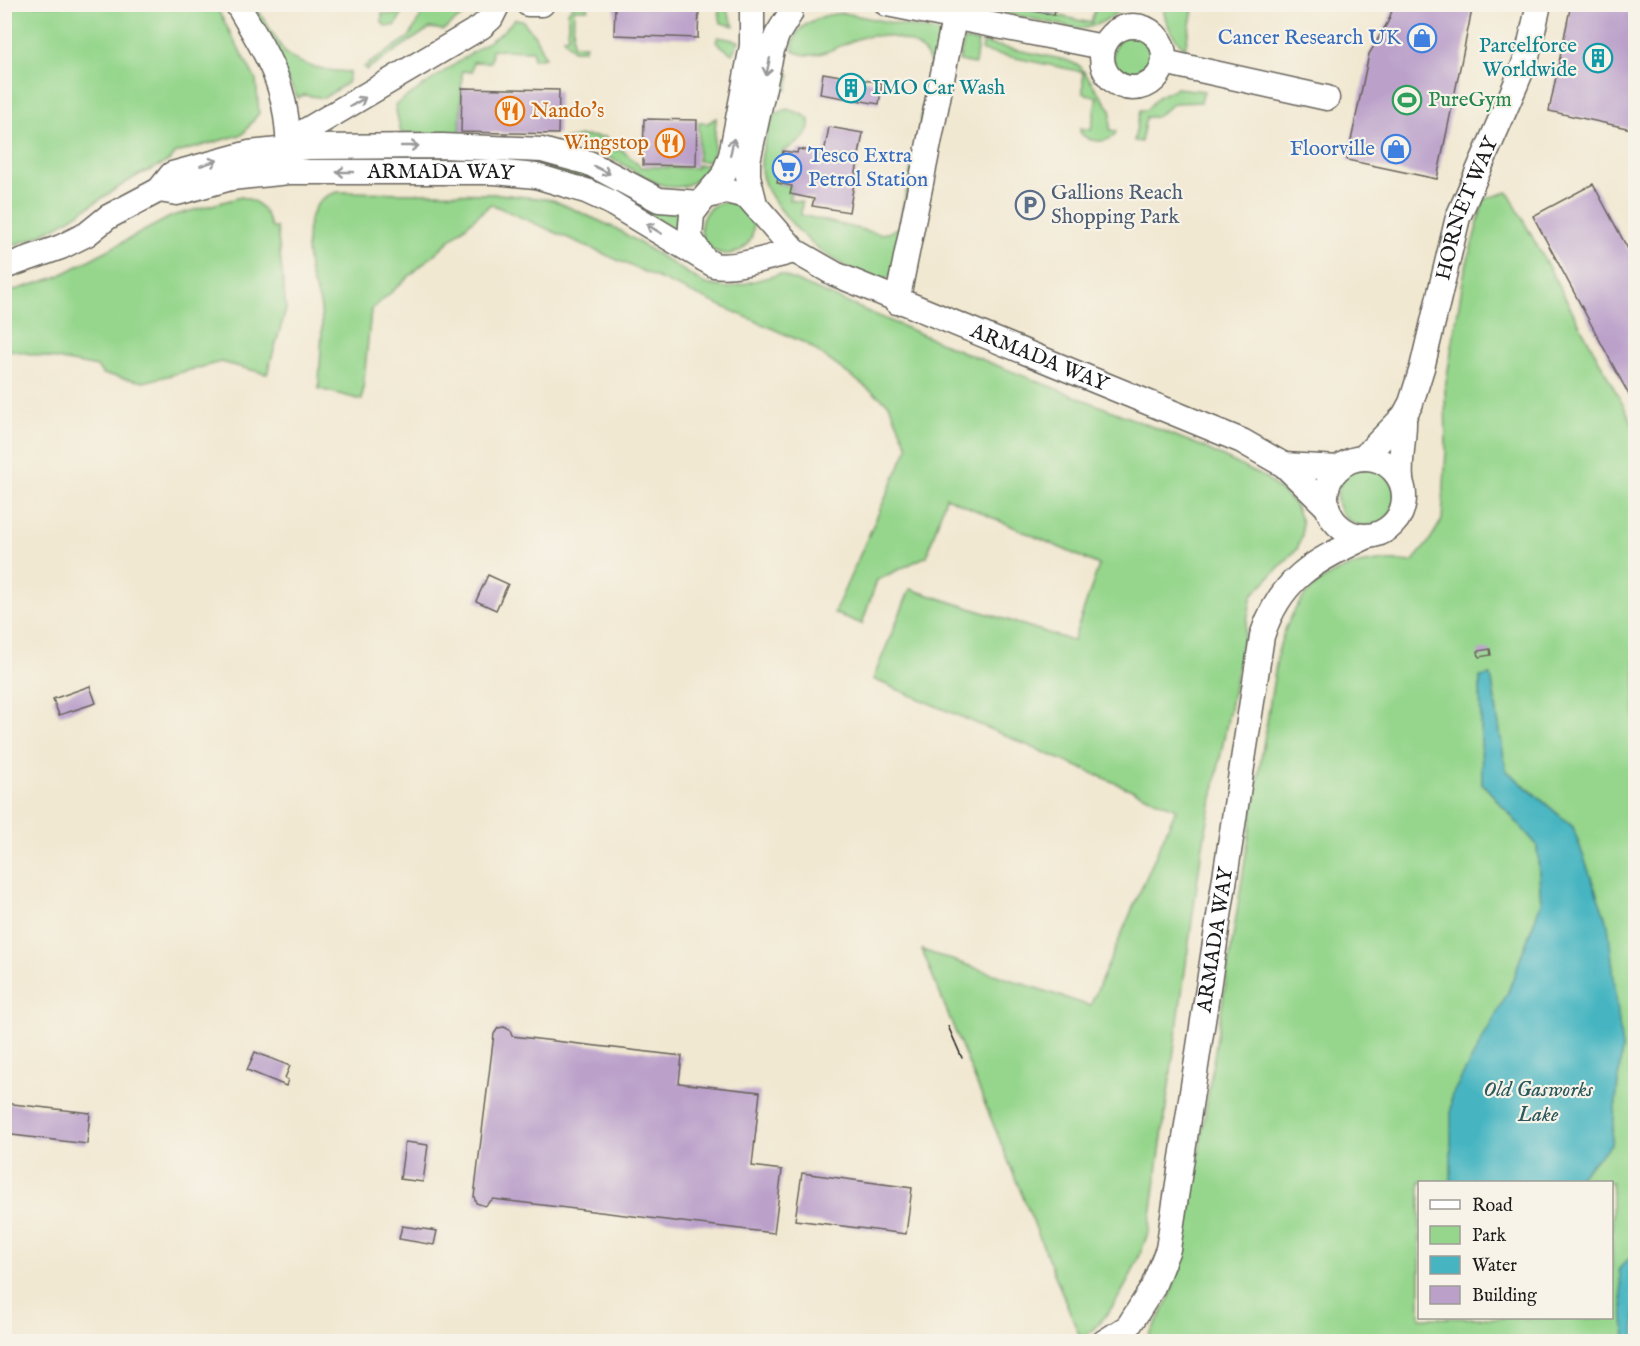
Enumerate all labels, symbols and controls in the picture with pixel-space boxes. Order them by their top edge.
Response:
shop icon: Cancer Research UK [1406,22,1438,54]
place label: Cancer Research UK [1218,25,1402,52]
place label: Parcelforce Worldwide [1479,33,1577,84]
building icon: Parcelforce Worldwide [1582,42,1614,74]
one-way arrow [762,58,774,77]
building icon: IMO Car Wash [835,72,867,104]
place label: IMO Car Wash [872,75,1005,102]
sports icon: PureGym [1391,84,1423,116]
place label: PureGym [1428,87,1512,114]
one-way arrow [349,95,366,107]
restaurant icon: Nando's [494,95,526,127]
place label: Nando's [531,98,604,125]
restaurant icon: Wingstop [654,127,686,159]
place label: Wingstop [564,130,649,157]
street label: HORNET WAY [1430,131,1505,283]
shop icon: Floorville [1380,133,1412,165]
place label: Floorville [1290,136,1375,163]
one-way arrow [727,138,738,157]
one-way arrow [400,140,420,152]
place label: Tesco Extra Petrol Station [808,143,928,194]
supermarket icon: Tesco Extra Petrol Station [771,152,803,184]
one-way arrow [199,156,218,167]
street label: ARMADA WAY [366,159,517,187]
one-way arrow [592,164,610,176]
one-way arrow [336,166,356,178]
place label: Gallions Reach Shopping Park [1051,180,1183,231]
parking icon: Gallions Reach Shopping Park [1014,189,1046,221]
one-way arrow [646,222,663,234]
street label: ARMADA WAY [965,317,1114,399]
street label: ARMADA WAY [1191,864,1240,1015]
water label: Old Gasworks Lake [1483,1076,1594,1129]
legend [1418,1181,1613,1319]
text: Road [1472,1195,1513,1218]
text: Park [1472,1225,1507,1248]
text: Water [1472,1255,1517,1278]
text: Building [1472,1285,1537,1308]

